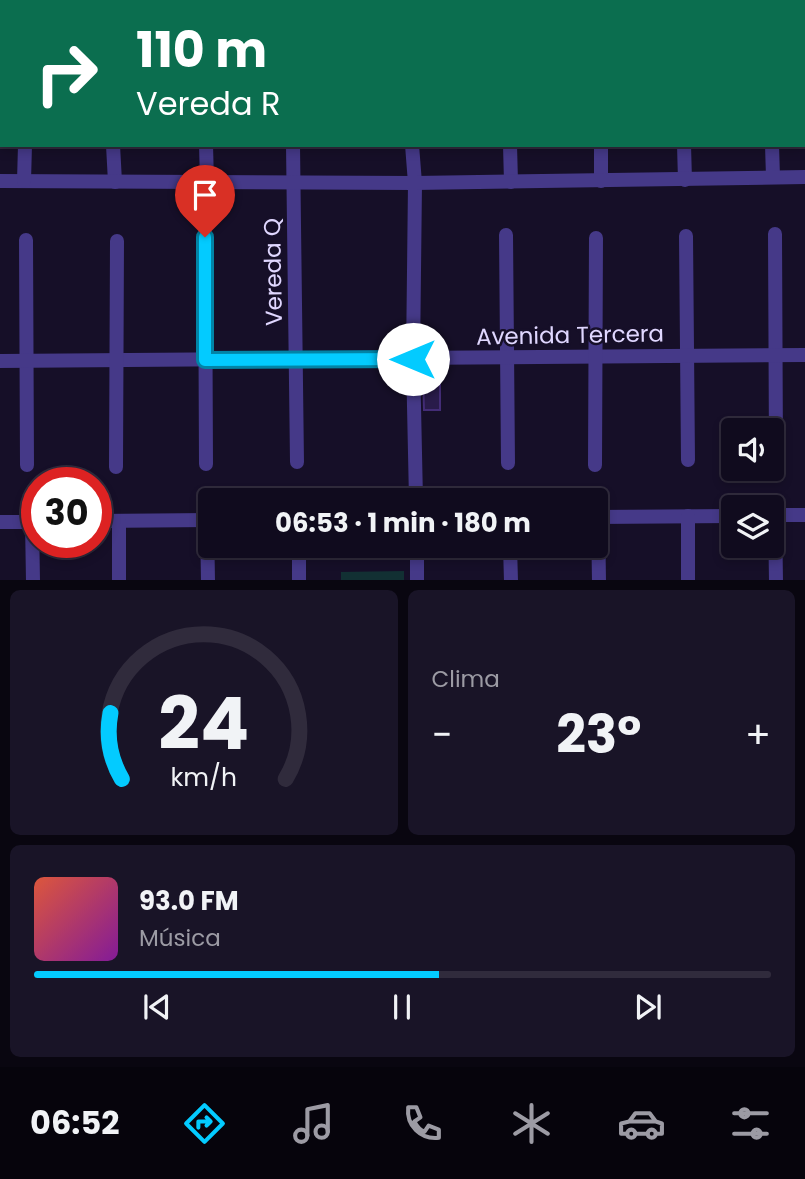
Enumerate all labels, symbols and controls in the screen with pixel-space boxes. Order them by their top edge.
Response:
text: 110 m [136,16,267,84]
icon: right [21,28,112,119]
text: Vereda R [136,81,281,126]
pin [175,165,235,237]
icon: arrive [186,176,224,214]
street label: Vereda Q [256,218,290,326]
street label: Avenida Tercera [476,317,664,353]
position arrow [376,322,450,396]
map controls [721,418,784,558]
button: sound [721,418,784,481]
speed limit sign: 30 [21,467,112,558]
button: layers [721,495,784,558]
text: 06:53 · 1 min · 180 m [275,505,531,541]
text: Clima [432,663,500,695]
text: 24 [158,673,249,774]
text: 23° [556,698,641,771]
text: − [432,708,452,761]
text: + [745,708,771,761]
text: km/h [170,759,237,794]
text: 93.0 FM [139,883,239,919]
text: Música [139,922,221,954]
icon: previous [138,988,176,1026]
icon: pause [383,988,421,1026]
icon: next [629,988,667,1026]
icon: directions [180,1099,229,1148]
icon: music [289,1099,338,1148]
icon: phone [398,1099,447,1148]
icon: climate [507,1099,556,1148]
icon: car [617,1099,666,1148]
icon: filters [726,1099,775,1148]
text: 06:52 [30,1100,120,1145]

